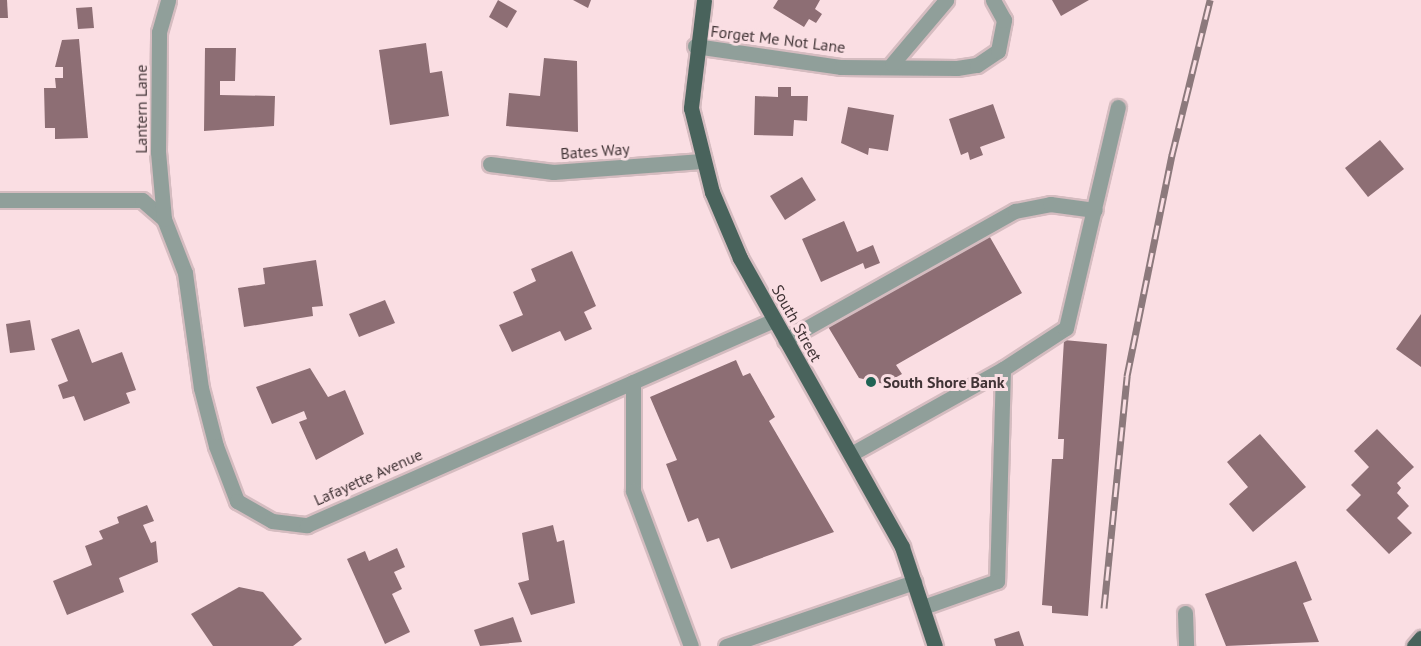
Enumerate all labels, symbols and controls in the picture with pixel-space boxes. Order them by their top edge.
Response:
street label: Forget Me Not Lane [710,21,846,57]
street label: Lantern Lane [131,64,151,154]
street label: Bates Way [560,139,630,163]
street label: South Street [768,281,826,365]
place label: South Shore Bank [883,372,1005,392]
marker: South Shore Bank [864,375,878,389]
street label: Lafayette Avenue [310,444,426,510]

